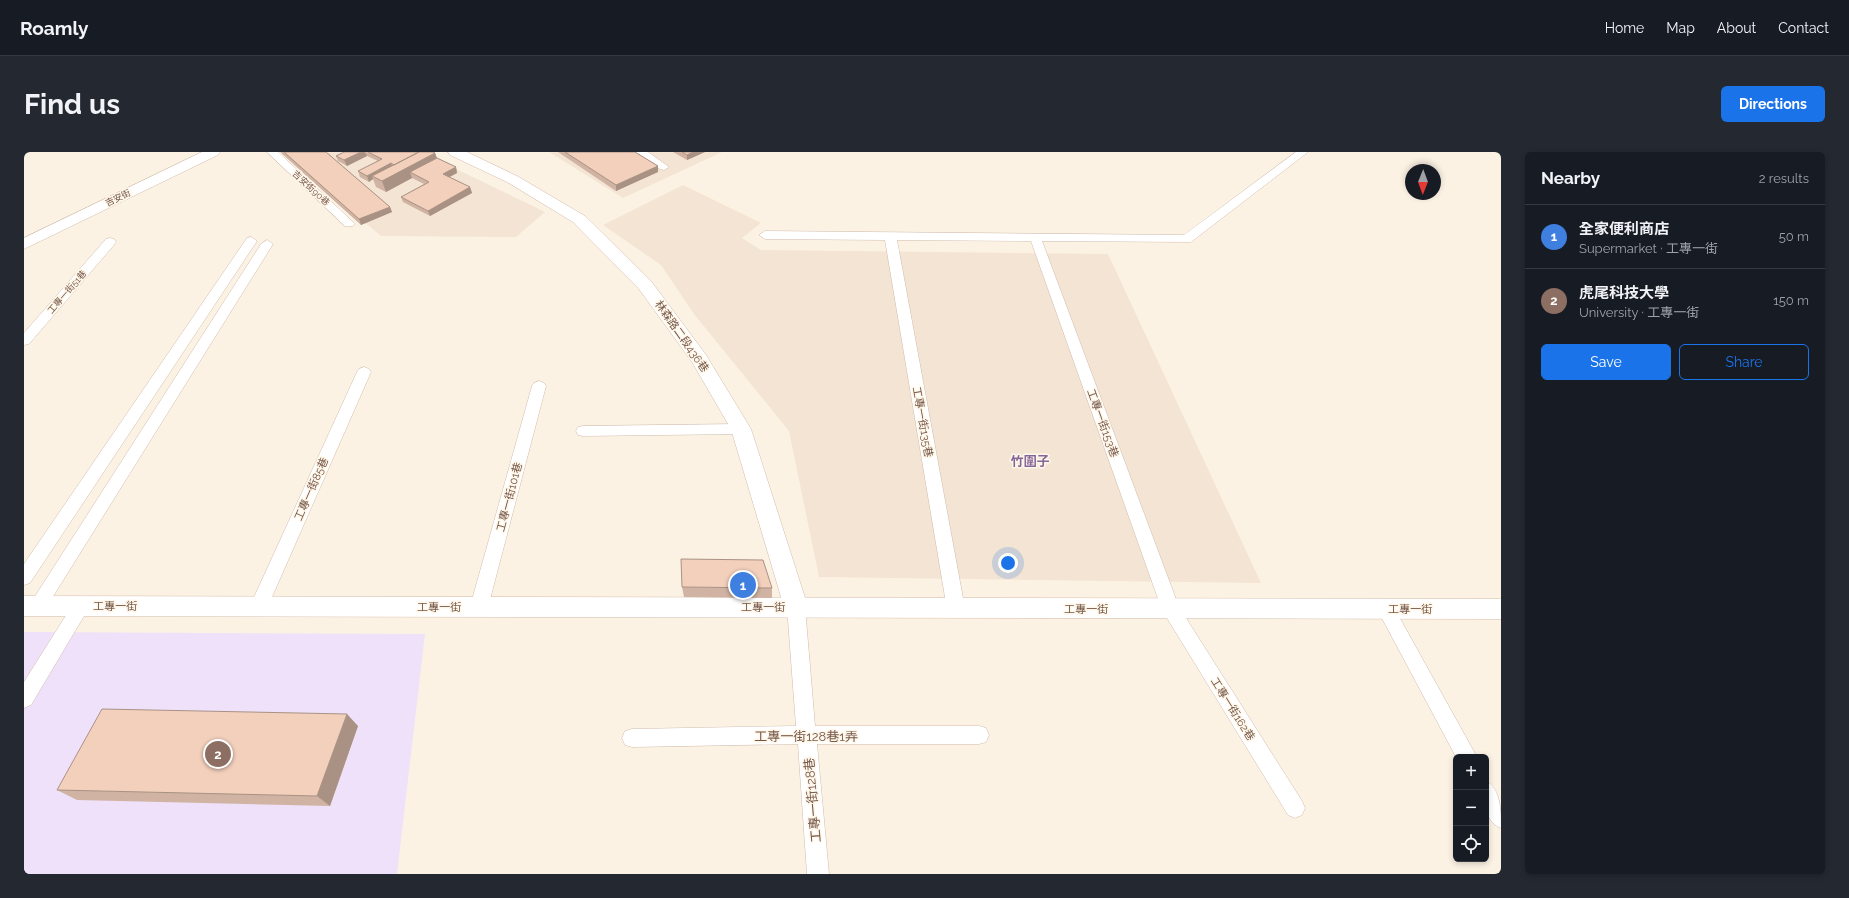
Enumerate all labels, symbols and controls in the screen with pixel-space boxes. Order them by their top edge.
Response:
text: Roamly [20,17,88,39]
text: Home [1605,20,1644,36]
text: Map [1666,20,1695,36]
text: About [1717,20,1756,36]
text: Contact [1778,20,1829,36]
button: Directions [1721,86,1825,122]
text: Find us [24,88,120,121]
north arrow [1405,164,1441,200]
street label: 吉安街90巷 [290,168,332,208]
text: Nearby [1541,168,1600,188]
text: 2 results [1759,171,1809,186]
street label: 吉安街 [104,188,132,208]
text: 全家便利商店 [1579,220,1669,238]
text: 1 [1551,229,1557,244]
text: 50 m [1779,229,1809,244]
text: Supermarket · 工專一街 [1579,241,1718,256]
street label: 工專一街51巷 [46,268,88,316]
text: 虎尾科技大學 [1579,284,1669,302]
text: 2 [1550,293,1558,308]
text: 150 m [1773,293,1809,308]
street label: 林森路二段436巷 [652,298,711,375]
text: University · 工專一街 [1579,305,1699,320]
button: Save [1541,344,1671,380]
button: Share [1679,344,1809,380]
street label: 工專一街135巷 [910,386,935,458]
street label: 工專一街153巷 [1084,387,1121,459]
district label: 竹圍子 [1010,454,1050,469]
street label: 工專一街85巷 [292,456,331,523]
street label: 工專一街101巷 [494,461,525,533]
your location [998,553,1018,573]
pin: 1 [730,570,756,600]
street label: 工專一街 [93,600,137,613]
street label: 工專一街 [417,601,461,614]
street label: 工專一街 [741,601,785,614]
street label: 工專一街 [1064,603,1108,616]
street label: 工專一街 [1388,603,1432,616]
street label: 工專一街162巷 [1208,675,1257,743]
street label: 工專一街128巷1弄 [754,729,858,744]
pin: 2 [205,739,231,769]
map controls [1453,754,1489,862]
button: + [1453,754,1489,790]
street label: 工專一街128巷 [801,757,824,843]
button: − [1453,790,1489,826]
button: locate [1453,826,1489,862]

